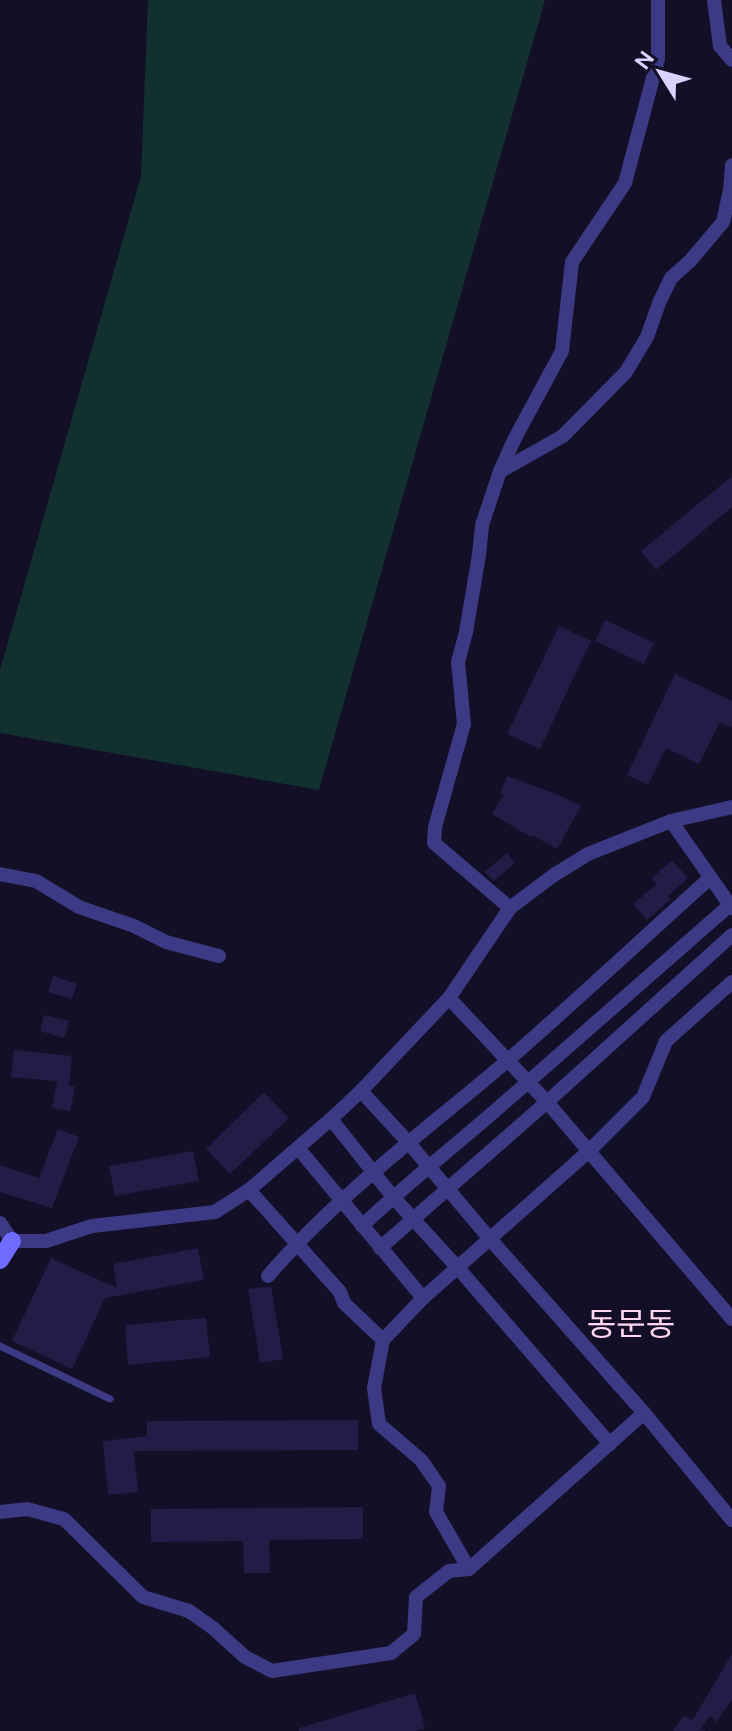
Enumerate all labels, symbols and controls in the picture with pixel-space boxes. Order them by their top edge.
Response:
north arrow [620,32,700,112]
text: N [629,46,659,74]
district label: 동문동 [587,1305,675,1341]

